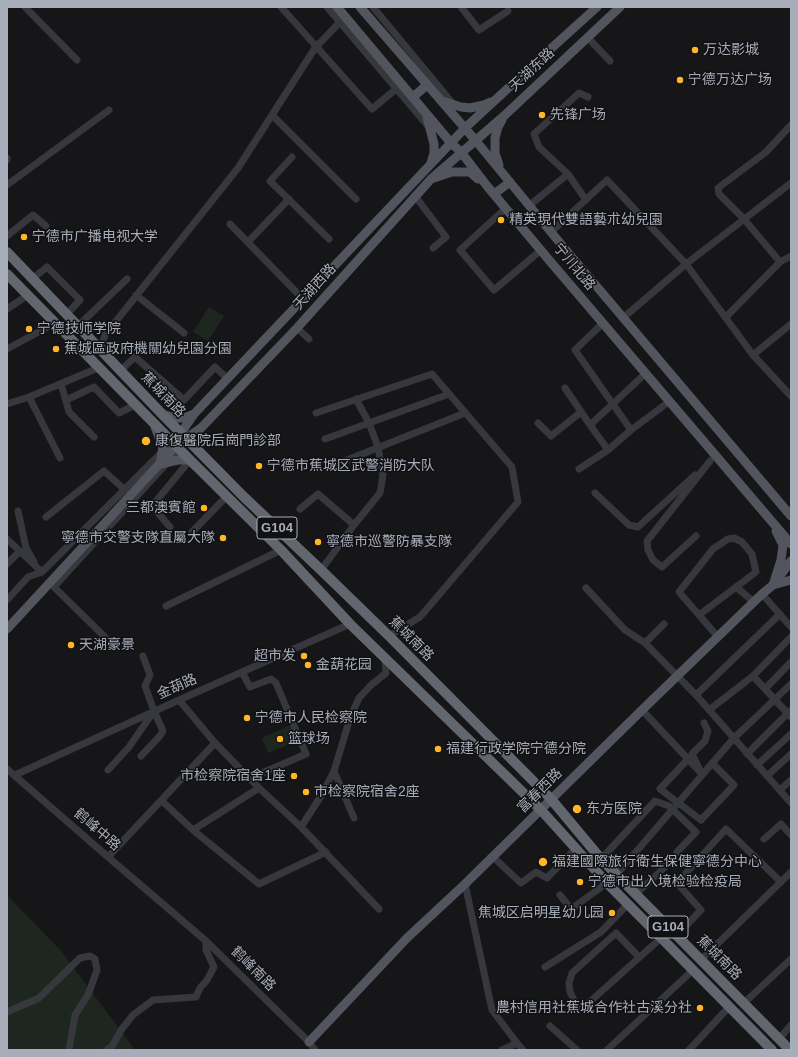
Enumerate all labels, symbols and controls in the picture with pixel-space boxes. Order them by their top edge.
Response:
place label: 万达影城 [703,42,759,58]
street label: 天湖东路 [506,45,558,95]
marker: 万达影城 [690,45,700,55]
place label: 宁德万达广场 [688,72,772,88]
marker: 宁德万达广场 [675,75,685,85]
place label: 先锋广场 [550,107,606,123]
marker: 先锋广场 [537,110,547,120]
place label: 精英現代雙語藝朮幼兒園 [509,212,663,228]
marker: 精英現代雙語藝朮幼兒園 [496,215,506,225]
place label: 宁德市广播电视大学 [32,229,158,245]
marker: 宁德市广播电视大学 [19,232,29,242]
street label: 宁川北路 [550,240,598,294]
street label: 天湖西路 [290,261,340,313]
place label: 宁德技师学院 [37,321,121,337]
marker: 宁德技师学院 [24,324,34,334]
place label: 蕉城區政府機關幼兒園分園 [64,341,232,357]
marker: 蕉城區政府機關幼兒園分園 [51,344,61,354]
street label: 蕉城南路 [138,369,188,421]
place label: 康復醫院后崗門診部 [155,433,281,449]
marker: 康復醫院后崗門診部 [140,435,152,447]
place label: 宁德市蕉城区武警消防大队 [267,458,435,474]
marker: 宁德市蕉城区武警消防大队 [254,461,264,471]
place label: 三都澳賓館 [126,500,196,516]
marker: 三都澳賓館 [199,503,209,513]
road number: G104 [257,517,297,539]
place label: 寧德市交警支隊直屬大隊 [61,530,215,546]
marker: 寧德市交警支隊直屬大隊 [218,533,228,543]
place label: 寧德市巡警防暴支隊 [326,534,452,550]
marker: 寧德市巡警防暴支隊 [313,537,323,547]
street label: 蕉城南路 [385,613,437,665]
place label: 天湖豪景 [79,637,135,653]
marker: 天湖豪景 [66,640,76,650]
place label: 超市发 [254,648,296,664]
marker: 超市发 [299,651,309,661]
place label: 金葫花园 [316,657,372,673]
marker: 金葫花园 [303,660,313,670]
street label: 金葫路 [154,671,200,703]
place label: 宁德市人民检察院 [255,710,367,726]
marker: 宁德市人民检察院 [242,713,252,723]
place label: 篮球场 [288,731,330,747]
marker: 篮球场 [275,734,285,744]
place label: 福建行政学院宁德分院 [446,741,586,757]
marker: 福建行政学院宁德分院 [433,744,443,754]
street label: 富春西路 [514,765,566,817]
place label: 市检察院宿舍1座 [180,768,286,784]
marker: 市检察院宿舍1座 [289,771,299,781]
place label: 市检察院宿舍2座 [314,784,420,800]
marker: 市检察院宿舍2座 [301,787,311,797]
place label: 东方医院 [586,801,642,817]
marker: 东方医院 [571,803,583,815]
street label: 鹤峰中路 [70,805,124,855]
place label: 福建國際旅行衛生保健寧德分中心 [552,854,762,870]
marker: 福建國際旅行衛生保健寧德分中心 [537,856,549,868]
place label: 宁德市出入境检验检疫局 [588,874,742,890]
marker: 宁德市出入境检验检疫局 [575,877,585,887]
place label: 焦城区启明星幼儿园 [478,905,604,921]
marker: 焦城区启明星幼儿园 [607,908,617,918]
road number: G104 [648,916,688,938]
street label: 蕉城南路 [693,932,745,984]
street label: 鹤峰南路 [227,943,279,995]
place label: 農村信用社蕉城合作社古溪分社 [496,1000,692,1016]
marker: 農村信用社蕉城合作社古溪分社 [695,1003,705,1013]

